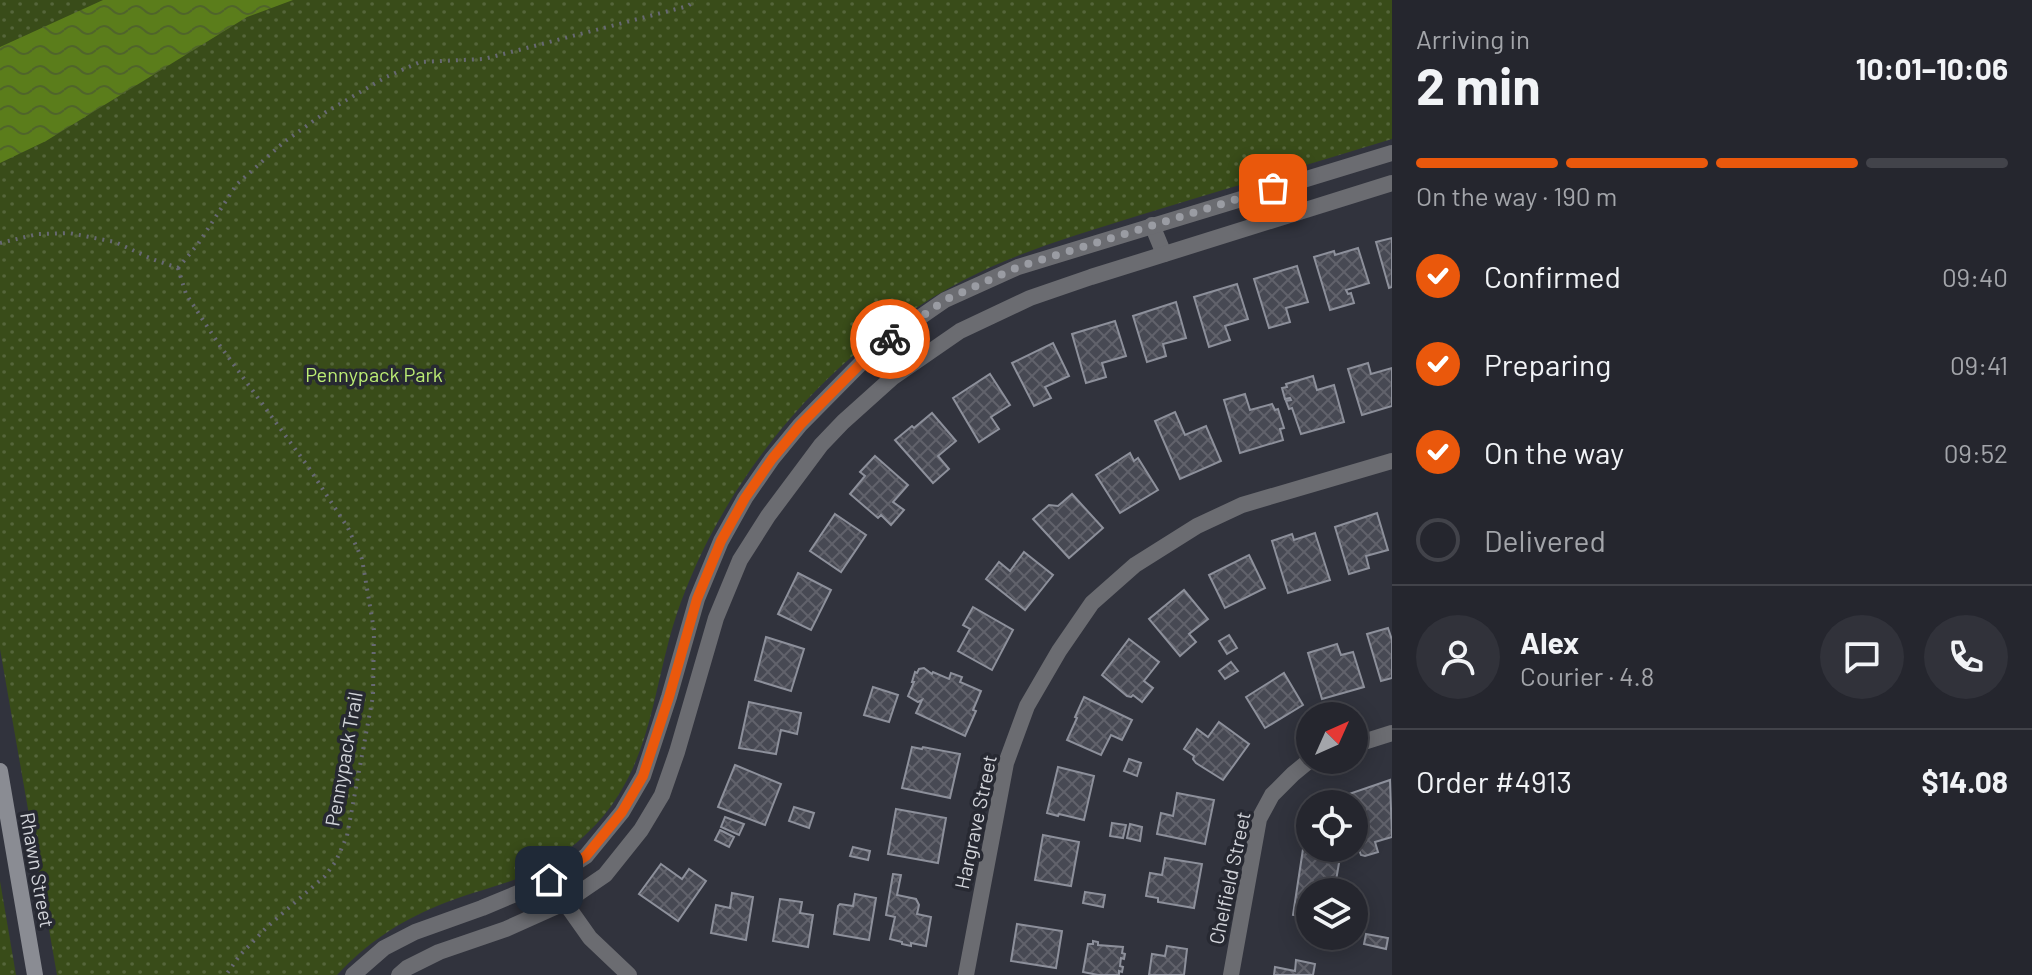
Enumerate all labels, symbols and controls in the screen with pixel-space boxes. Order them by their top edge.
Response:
text: Arriving in [1416,23,1530,54]
text: 10:01–10:06 [1856,50,2008,86]
text: 2 min [1416,53,1541,115]
pin [1239,154,1307,222]
icon: bag [1251,166,1295,210]
text: On the way · 190 m [1416,180,1617,211]
icon: check [1416,254,1460,298]
text: Confirmed [1484,258,1621,294]
text: 09:40 [1942,261,2008,292]
courier [850,299,930,379]
icon: bike [868,317,912,361]
icon: check [1416,342,1460,386]
text: Preparing [1484,346,1611,382]
text: 09:41 [1950,349,2008,380]
park label: Pennypack Park [305,362,443,386]
icon: check [1416,430,1460,474]
text: On the way [1484,434,1624,470]
text: 09:52 [1944,437,2008,468]
text: Delivered [1484,522,1606,558]
button: person [1416,615,1500,699]
button: chat [1820,615,1904,699]
button: phone [1924,615,2008,699]
text: Alex [1520,624,1579,660]
text: Courier · 4.8 [1520,660,1654,691]
street label: Pennypack Trail [319,690,367,828]
north arrow [1296,702,1368,774]
map controls [1296,702,1368,950]
street label: Hargrave Street [949,752,1001,891]
text: Order #4913 [1416,763,1572,799]
text: $14.08 [1921,763,2008,799]
button: locate [1296,790,1368,862]
street label: Chelfield Street [1203,809,1255,946]
street label: Rhawn Street [16,810,60,929]
pin [515,846,583,914]
icon: home [527,858,571,902]
button: layers [1296,878,1368,950]

